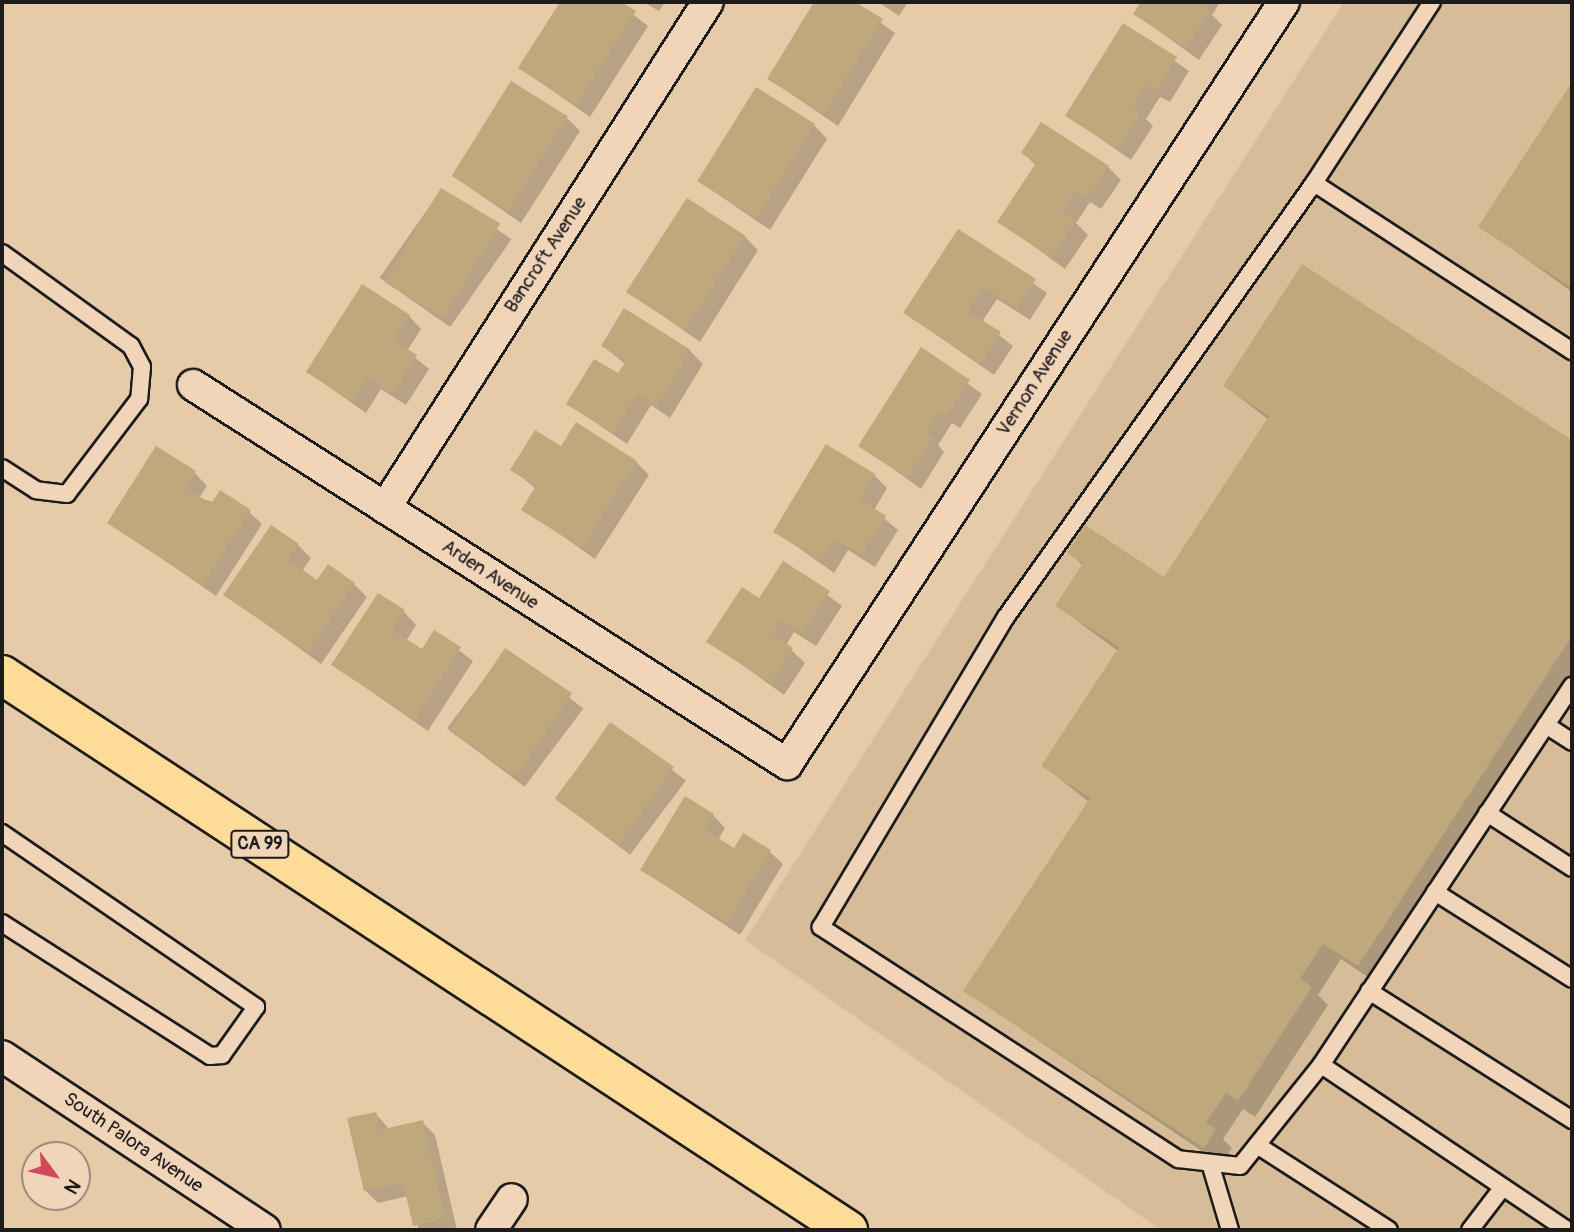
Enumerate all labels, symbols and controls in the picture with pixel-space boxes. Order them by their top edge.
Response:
street label: Bancroft Avenue [500,193,592,317]
street label: Vernon Avenue [992,326,1078,440]
street label: Arden Avenue [437,535,543,615]
road number: CA 99 [230,830,290,858]
street label: South Palora Avenue [59,1088,207,1198]
north arrow [21,1141,91,1211]
text: N [58,1174,86,1198]

